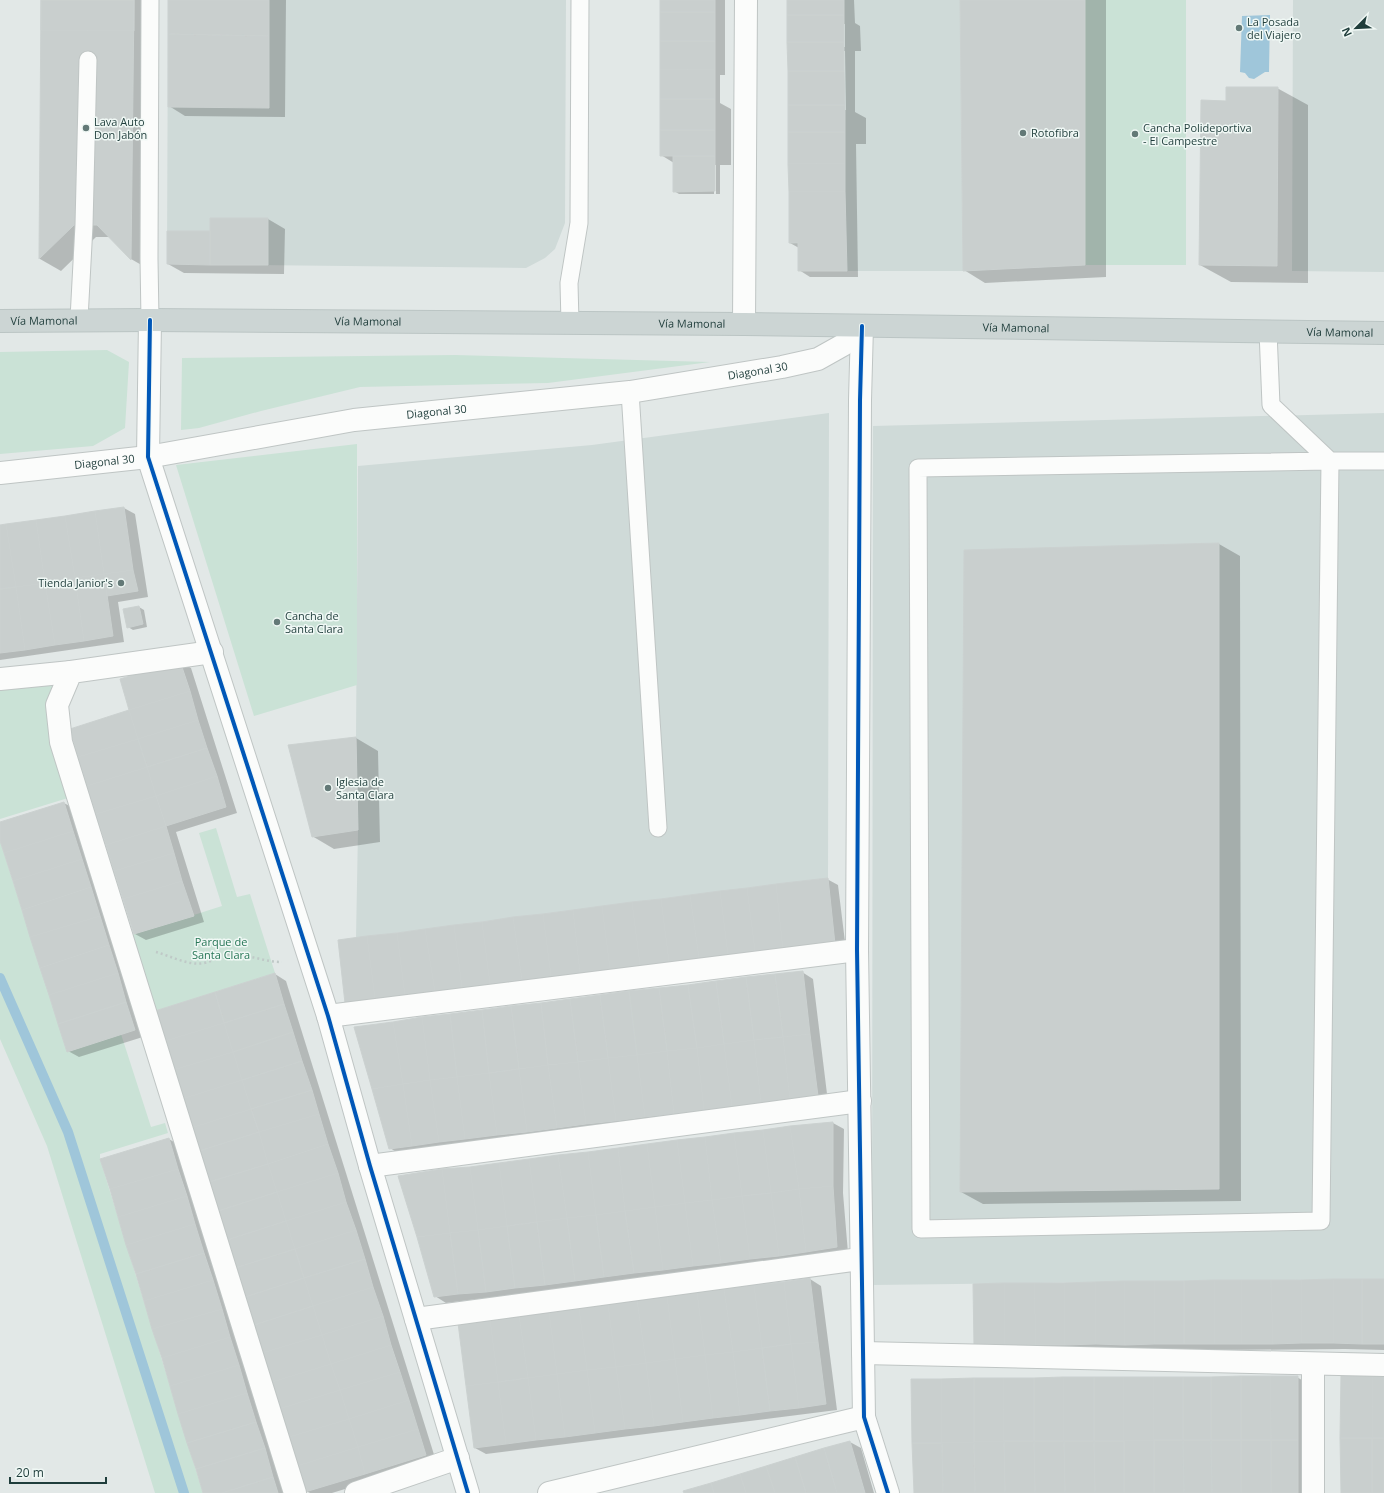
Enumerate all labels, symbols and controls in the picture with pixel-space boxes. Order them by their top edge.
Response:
north arrow [1336,8,1376,48]
place label: La Posada del Viajero [1247,14,1301,42]
marker: La Posada del Viajero [1234,23,1244,33]
text: N [1338,25,1355,39]
place label: Lava Auto Don Jabón [94,114,147,142]
place label: Cancha Polideportiva - El Campestre [1143,120,1252,148]
marker: Lava Auto Don Jabón [81,123,91,133]
place label: Rotofibra [1031,125,1079,140]
marker: Rotofibra [1018,128,1028,138]
marker: Cancha Polideportiva - El Campestre [1130,129,1140,139]
street label: Vía Mamonal [11,312,77,328]
street label: Vía Mamonal [335,313,401,329]
street label: Vía Mamonal [659,315,725,331]
street label: Vía Mamonal [982,319,1049,335]
street label: Vía Mamonal [1306,324,1373,340]
street label: Diagonal 30 [727,358,789,383]
street label: Diagonal 30 [405,401,467,422]
street label: Diagonal 30 [73,451,135,472]
place label: Tienda Janior's [38,575,113,590]
marker: Tienda Janior's [116,578,126,588]
place label: Cancha de Santa Clara [285,608,343,636]
marker: Cancha de Santa Clara [272,617,282,627]
place label: Iglesia de Santa Clara [336,774,394,802]
marker: Iglesia de Santa Clara [323,783,333,793]
park label: Parque de Santa Clara [192,934,250,962]
scale bar [10,1459,106,1485]
text: 20 m [16,1464,44,1481]

